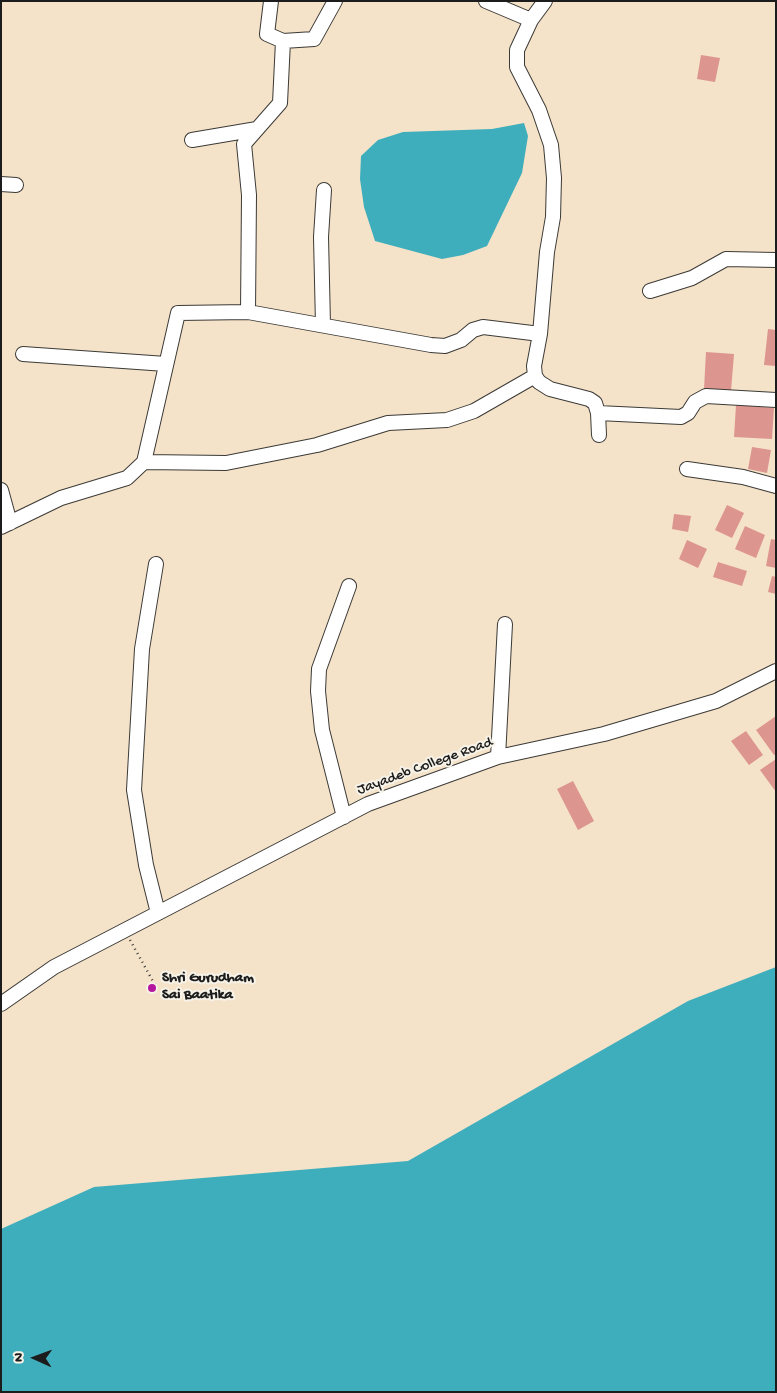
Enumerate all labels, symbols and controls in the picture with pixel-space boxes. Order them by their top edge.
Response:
street label: Jayadeb College Road [355,734,495,800]
place label: Shri Gurudham Sai Baatika [162,970,254,1005]
marker: Shri Gurudham Sai Baatika [146,982,158,994]
north arrow [10,1333,60,1383]
text: N [11,1353,28,1362]

